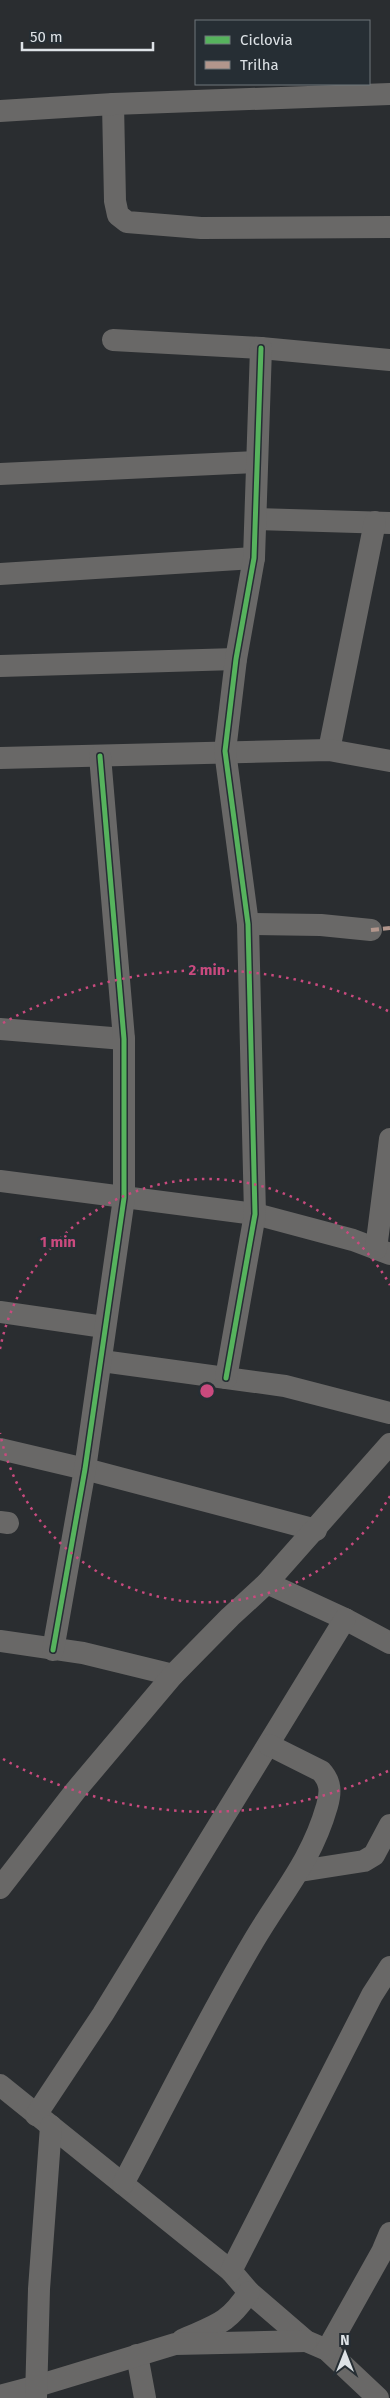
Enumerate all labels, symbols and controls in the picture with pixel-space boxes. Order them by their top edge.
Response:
scale bar [22,20,154,52]
legend [195,20,370,85]
text: 50 m [30,28,63,46]
text: Ciclovia [240,31,293,49]
text: Trilha [240,56,279,74]
text: 2 min [189,961,225,979]
text: 1 min [40,1233,76,1251]
centre of rings [198,1382,216,1400]
north arrow [320,2328,370,2378]
text: N [340,2332,350,2349]

